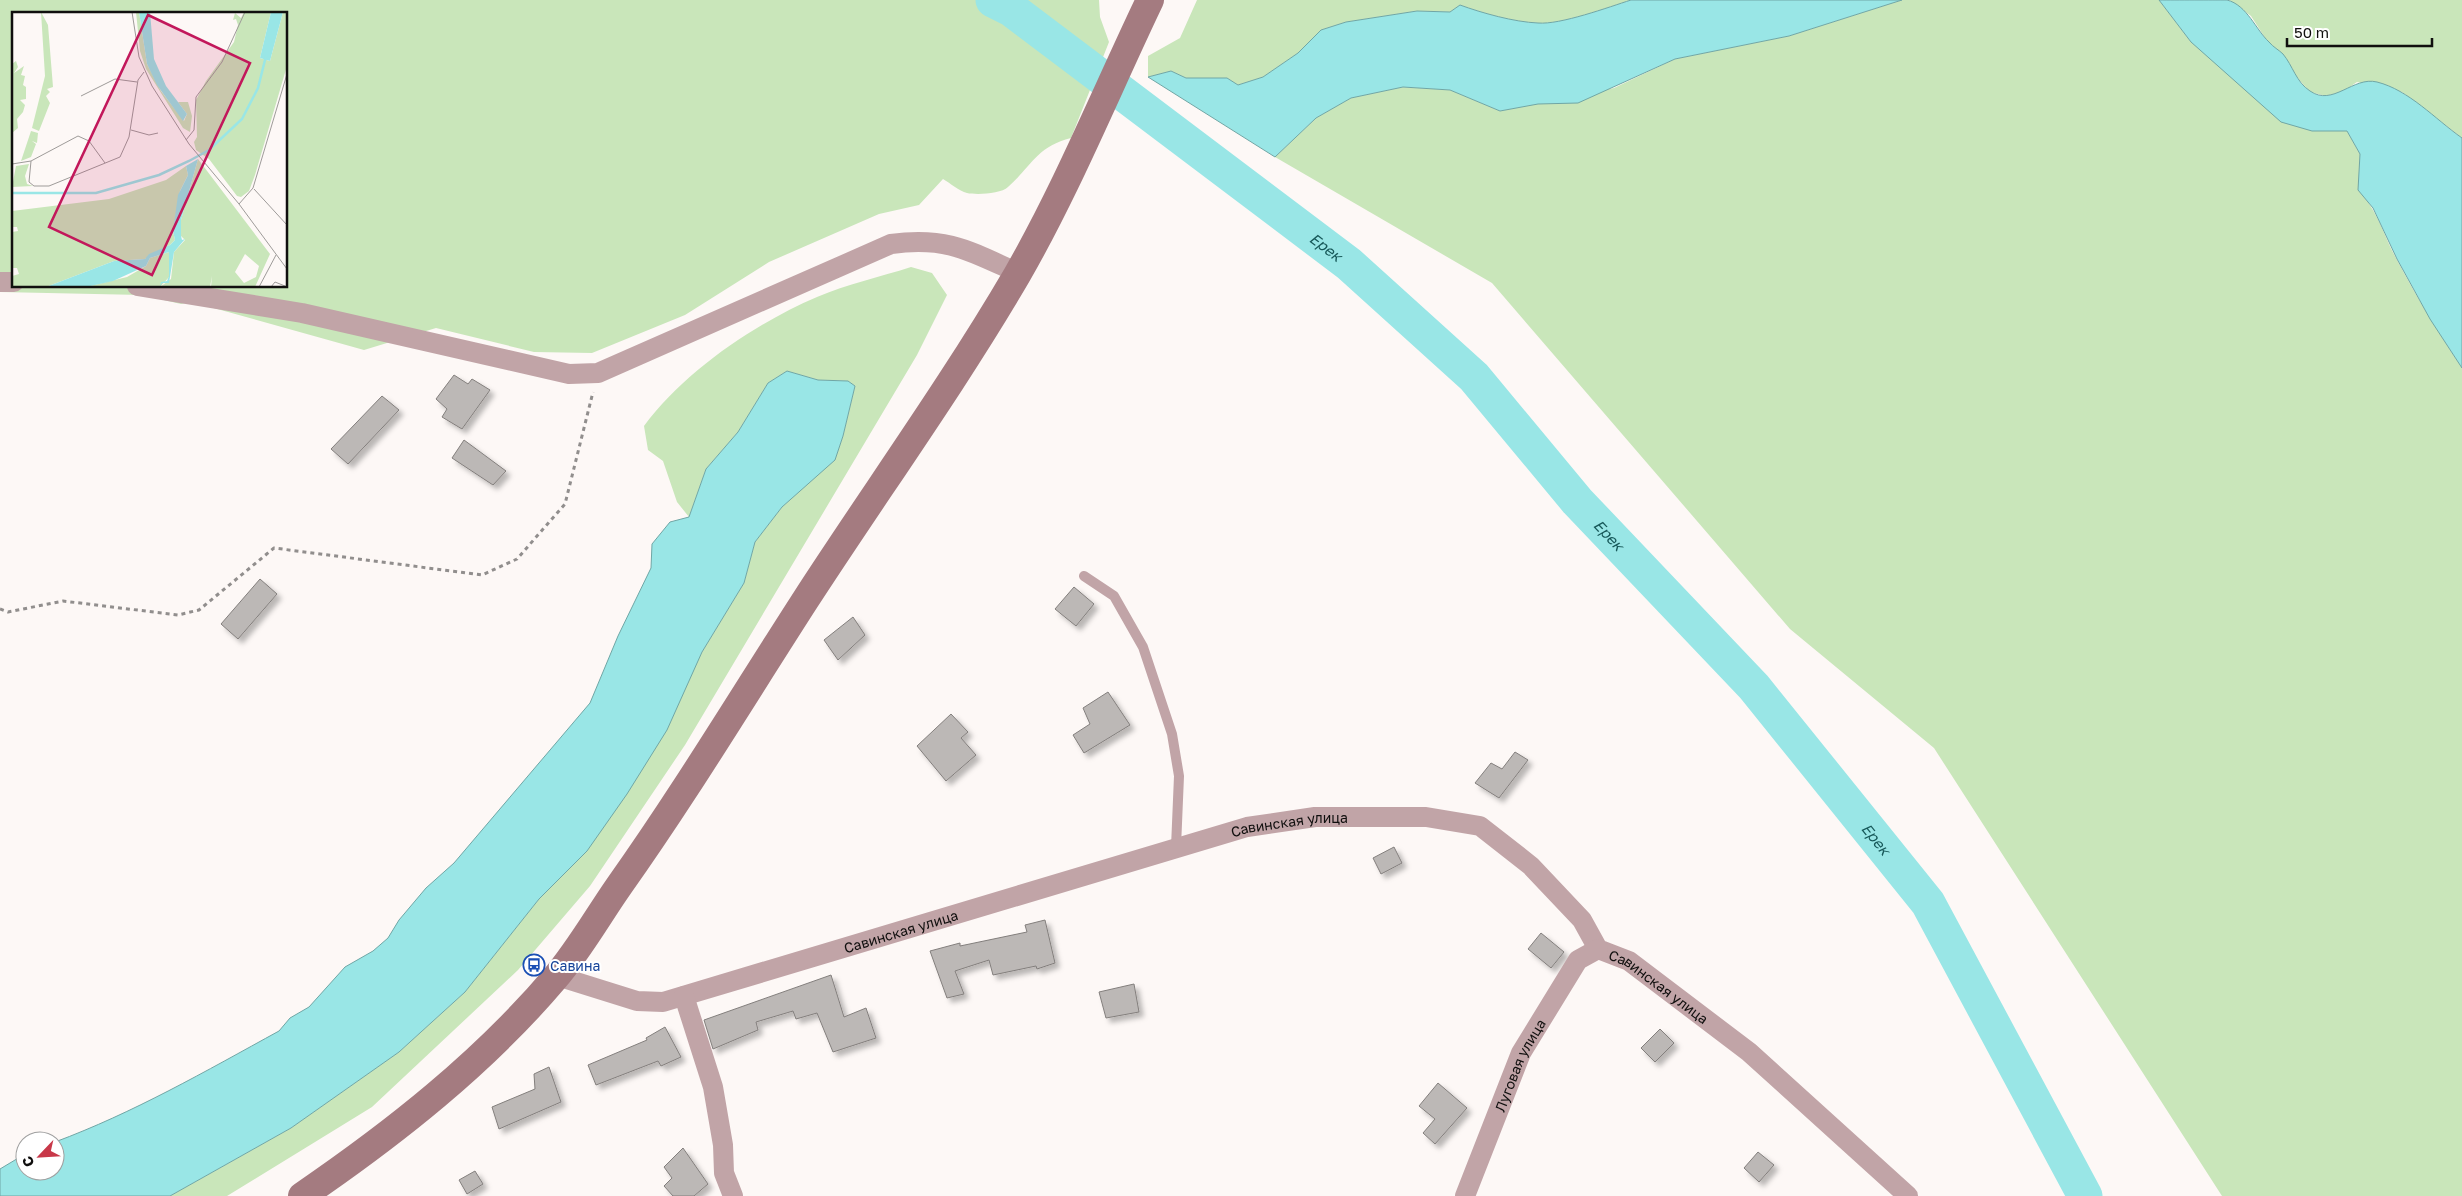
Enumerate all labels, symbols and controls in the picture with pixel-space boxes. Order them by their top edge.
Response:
inset map [12,12,288,288]
scale bar [2287,15,2432,47]
text: 50 m [2294,23,2329,41]
water label: Ерек [1307,229,1348,266]
water label: Ерек [1590,516,1630,556]
street label: Савинская улица [1229,809,1348,840]
water label: Ерек [1858,819,1896,860]
street label: Савинская улица [842,906,960,956]
street label: Савинская улица [1607,946,1712,1027]
bus stop icon: Савина [522,953,546,977]
place label: Савина [550,957,600,974]
street label: Луговая улица [1490,1015,1549,1114]
north arrow [15,1131,65,1181]
text: С [18,1154,38,1170]

